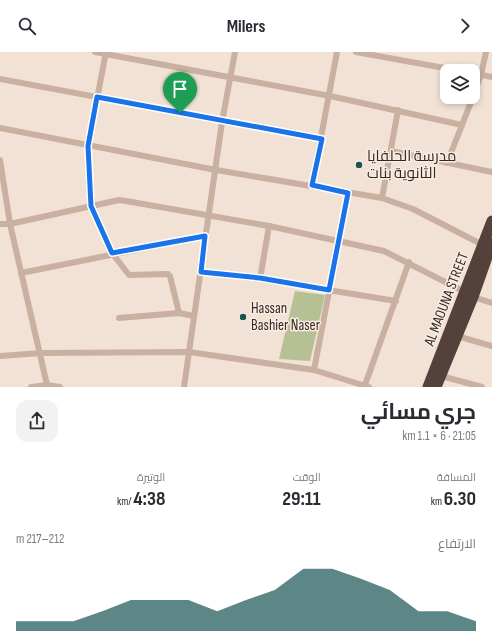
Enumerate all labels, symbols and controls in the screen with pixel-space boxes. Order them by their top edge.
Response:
icon: search [16,15,38,37]
icon: forward [454,15,476,37]
text: Milers [227,16,265,37]
map controls [440,64,480,104]
button: layers [440,64,480,104]
pin [163,72,197,113]
icon: arrive [169,78,191,100]
place label: مدرسة الحلفايا الثانوية بنات [367,147,456,183]
marker: مدرسة الحلفايا الثانوية بنات [354,160,364,170]
street label: AL MAOUNA STREET [420,250,473,350]
place label: Hassan Bashier Naser [251,299,321,335]
marker: Hassan Bashier Naser [238,312,248,322]
text: جري مسائي [361,399,476,426]
button: share [16,400,58,442]
text: 21:05 · 6 × 1.1 km [402,428,476,444]
text: الوتيرة [137,471,165,484]
text: الوقت [293,471,321,484]
text: المسافة [437,471,476,484]
text: 4:38 [133,487,165,511]
text: 29:11 [282,487,321,511]
text: 6.30 [444,487,476,511]
text: /km [117,495,133,508]
text: km [431,495,444,508]
text: 212–217 m [16,531,64,547]
text: الارتفاع [438,536,476,552]

